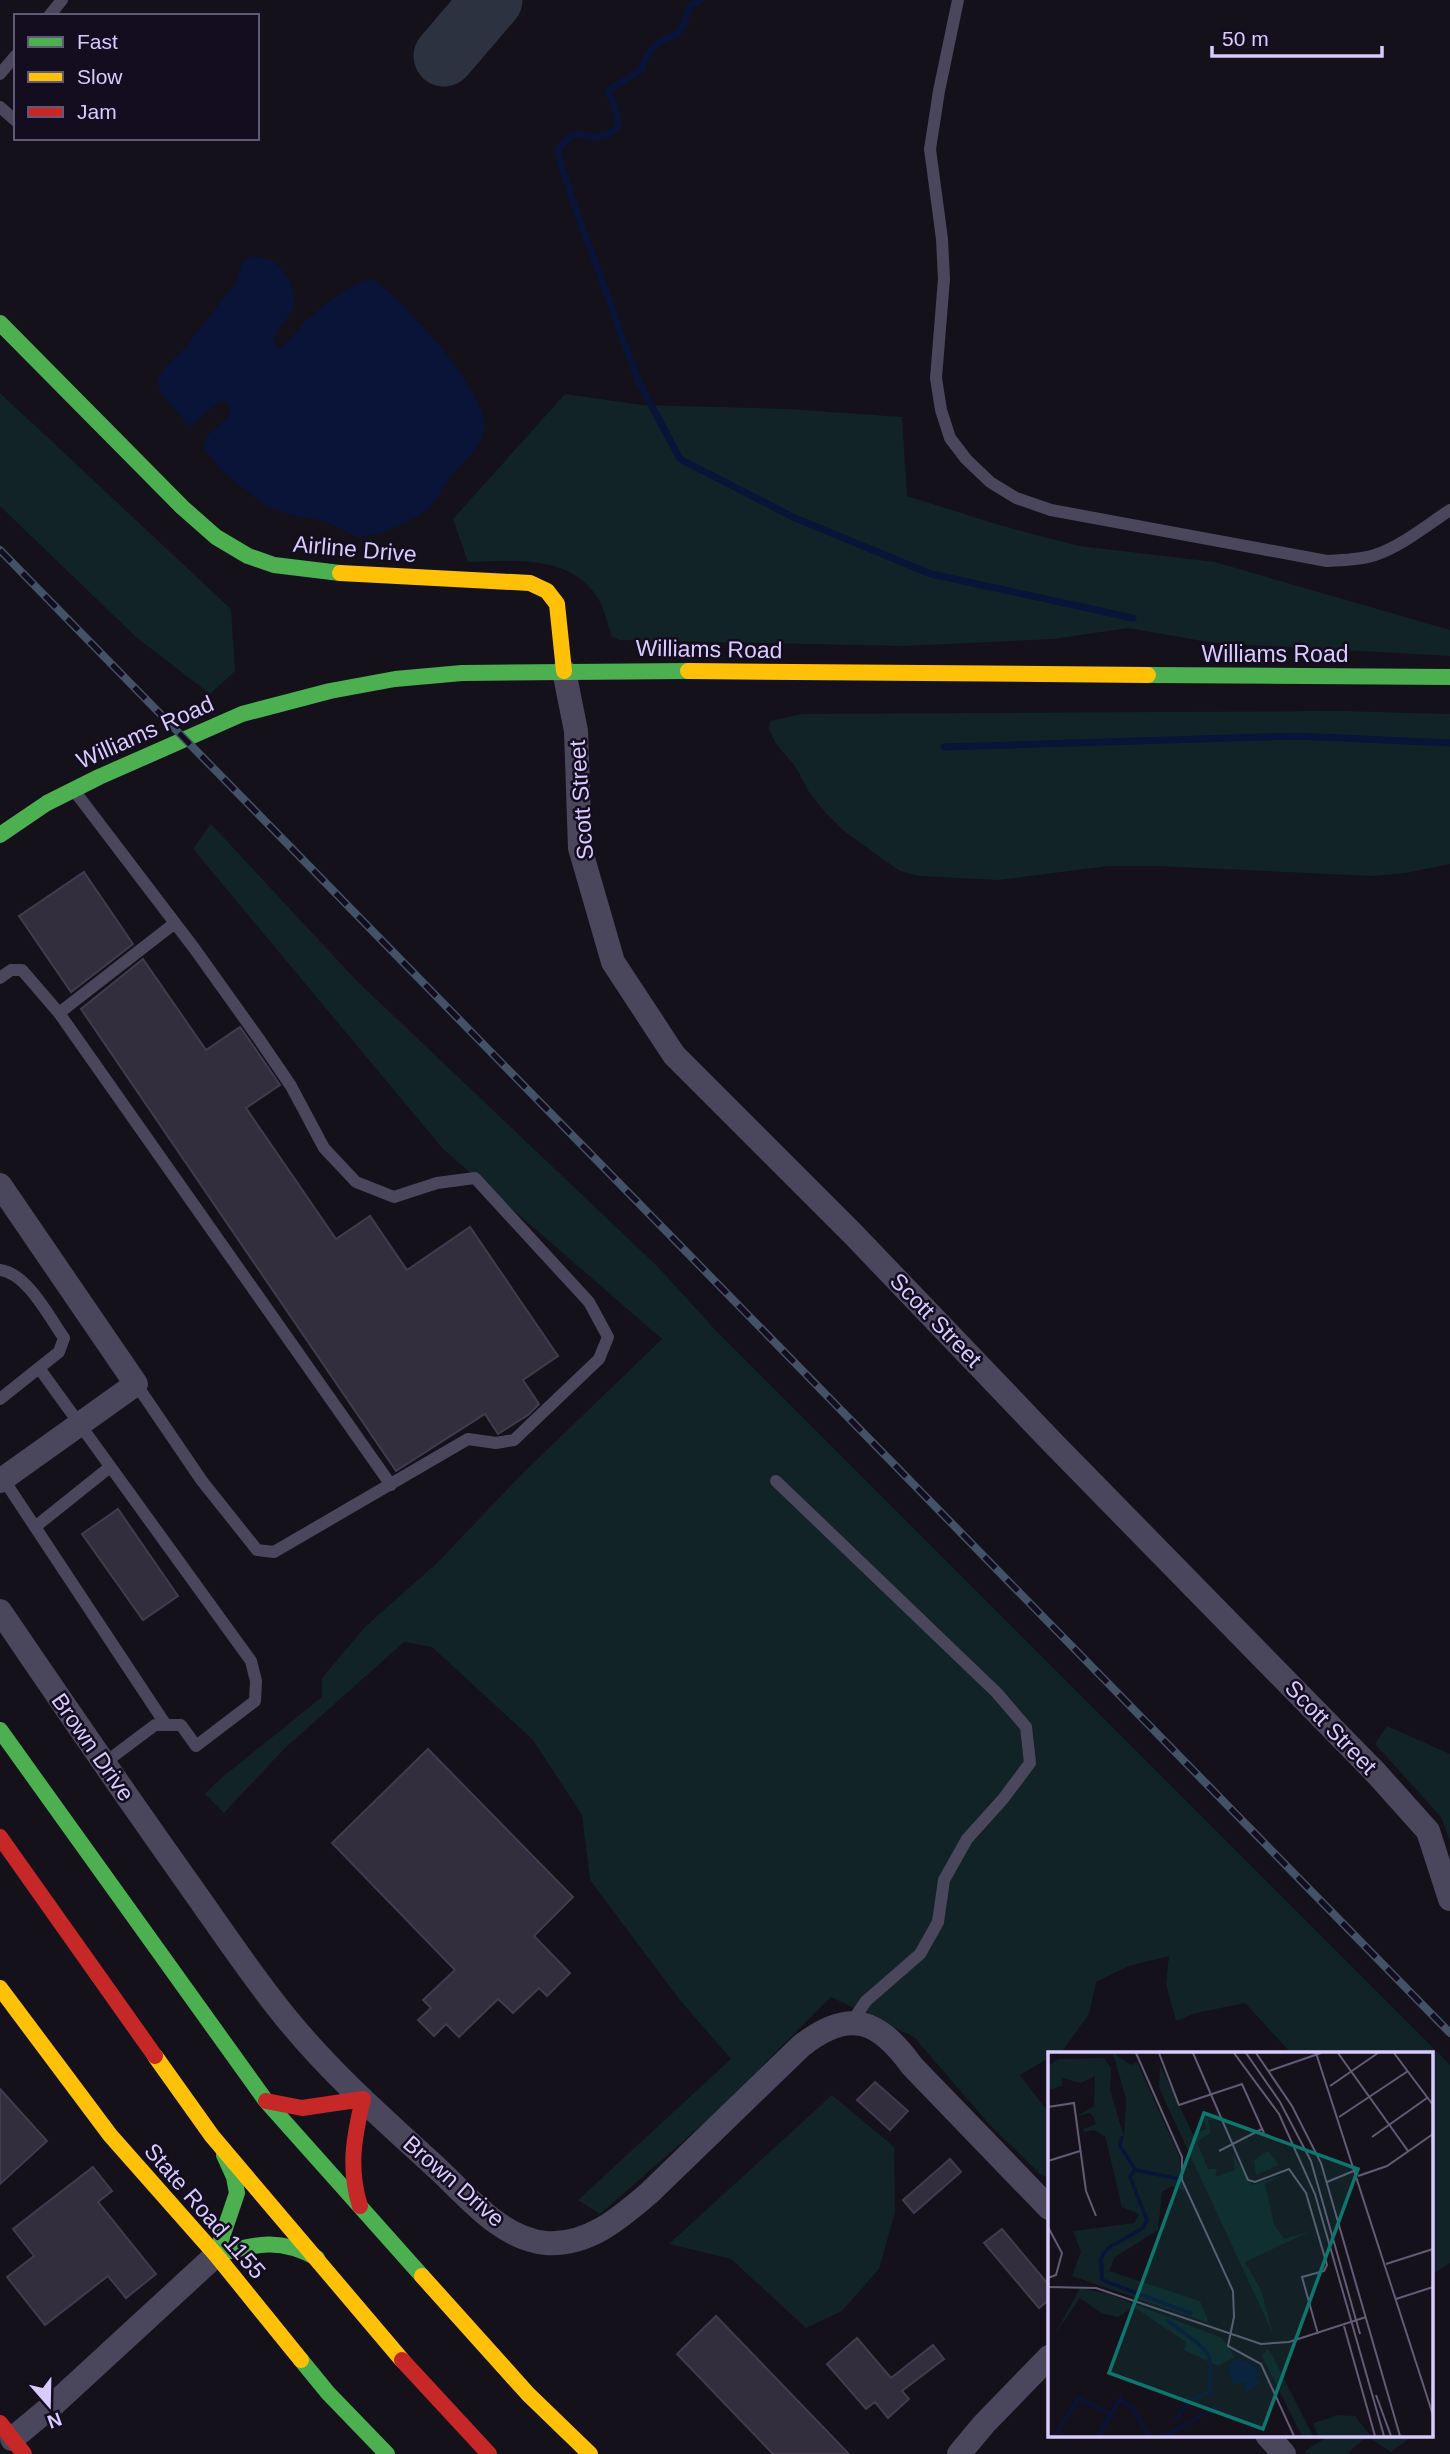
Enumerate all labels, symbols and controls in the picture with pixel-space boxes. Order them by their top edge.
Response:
legend [14,14,259,140]
scale bar [1212,14,1382,58]
text: 50 m [1222,27,1269,50]
text: Fast [77,30,118,53]
text: Slow [77,65,123,88]
text: Jam [77,100,117,123]
street label: Airline Drive [292,531,418,567]
street label: Williams Road [635,635,783,663]
street label: Williams Road [1202,641,1348,667]
street label: Williams Road [73,690,217,774]
street label: Scott Street [564,739,598,861]
street label: Scott Street [885,1268,988,1373]
street label: Scott Street [1280,1675,1383,1780]
street label: Brown Drive [46,1688,140,1806]
inset map [1048,2052,1432,2436]
street label: Brown Drive [398,2130,510,2232]
street label: State Road 1155 [139,2138,271,2284]
north arrow [14,2370,84,2440]
text: N [45,2408,65,2433]

